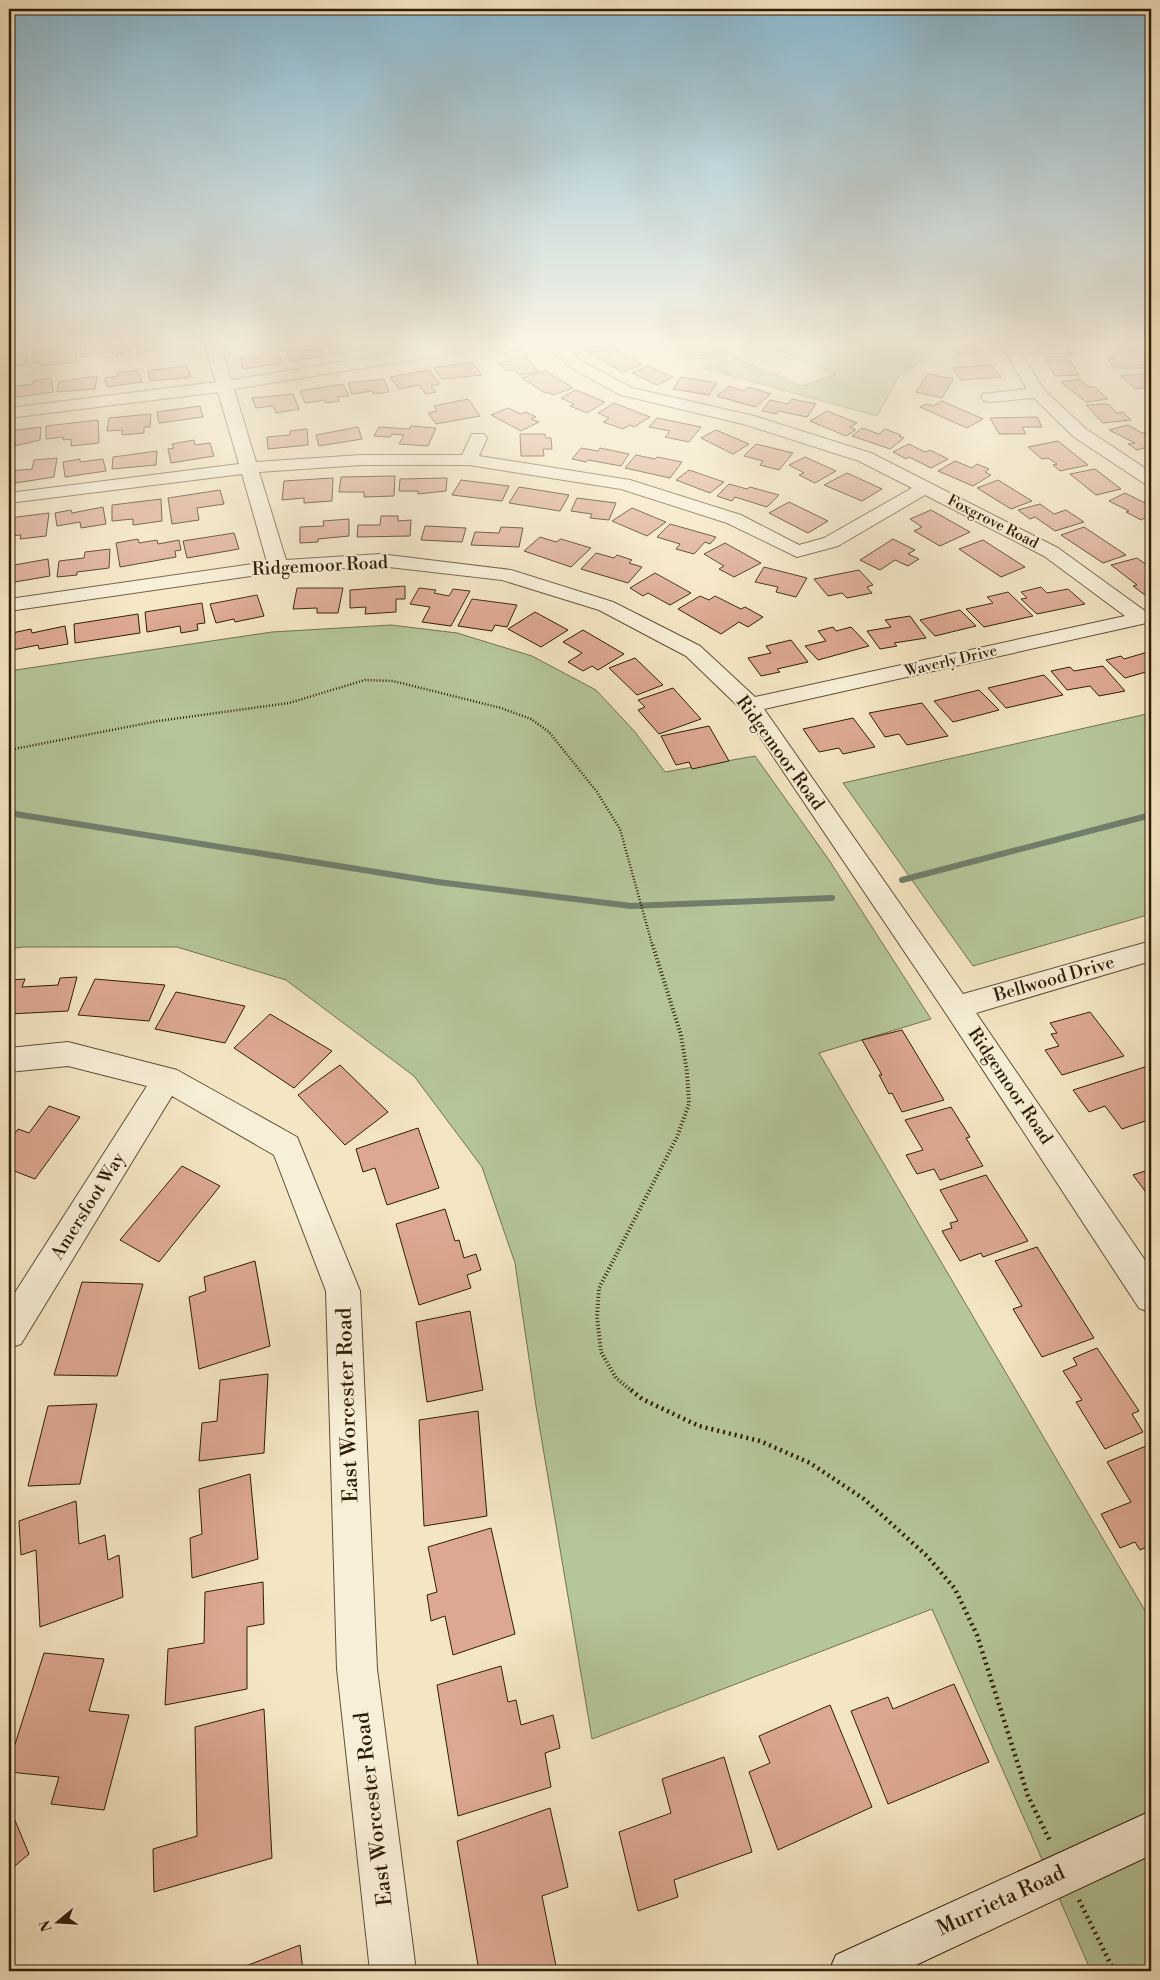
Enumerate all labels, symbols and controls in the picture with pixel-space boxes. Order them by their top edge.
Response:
street label: Foxgrove Road [944,491,1042,553]
street label: Ridgemoor Road [251,551,389,581]
street label: Waverly Drive [902,641,999,681]
street label: Ridgemoor Road [731,691,830,815]
street label: Bellwood Drive [990,951,1117,1008]
street label: Ridgemoor Road [962,1023,1058,1149]
street label: Amersfoot Way [45,1148,130,1265]
street label: East Worcester Road [332,1307,364,1503]
street label: East Worcester Road [349,1711,399,1907]
street label: Murrieta Road [933,1860,1069,1942]
north arrow [32,1898,82,1948]
text: N [36,1918,57,1934]

